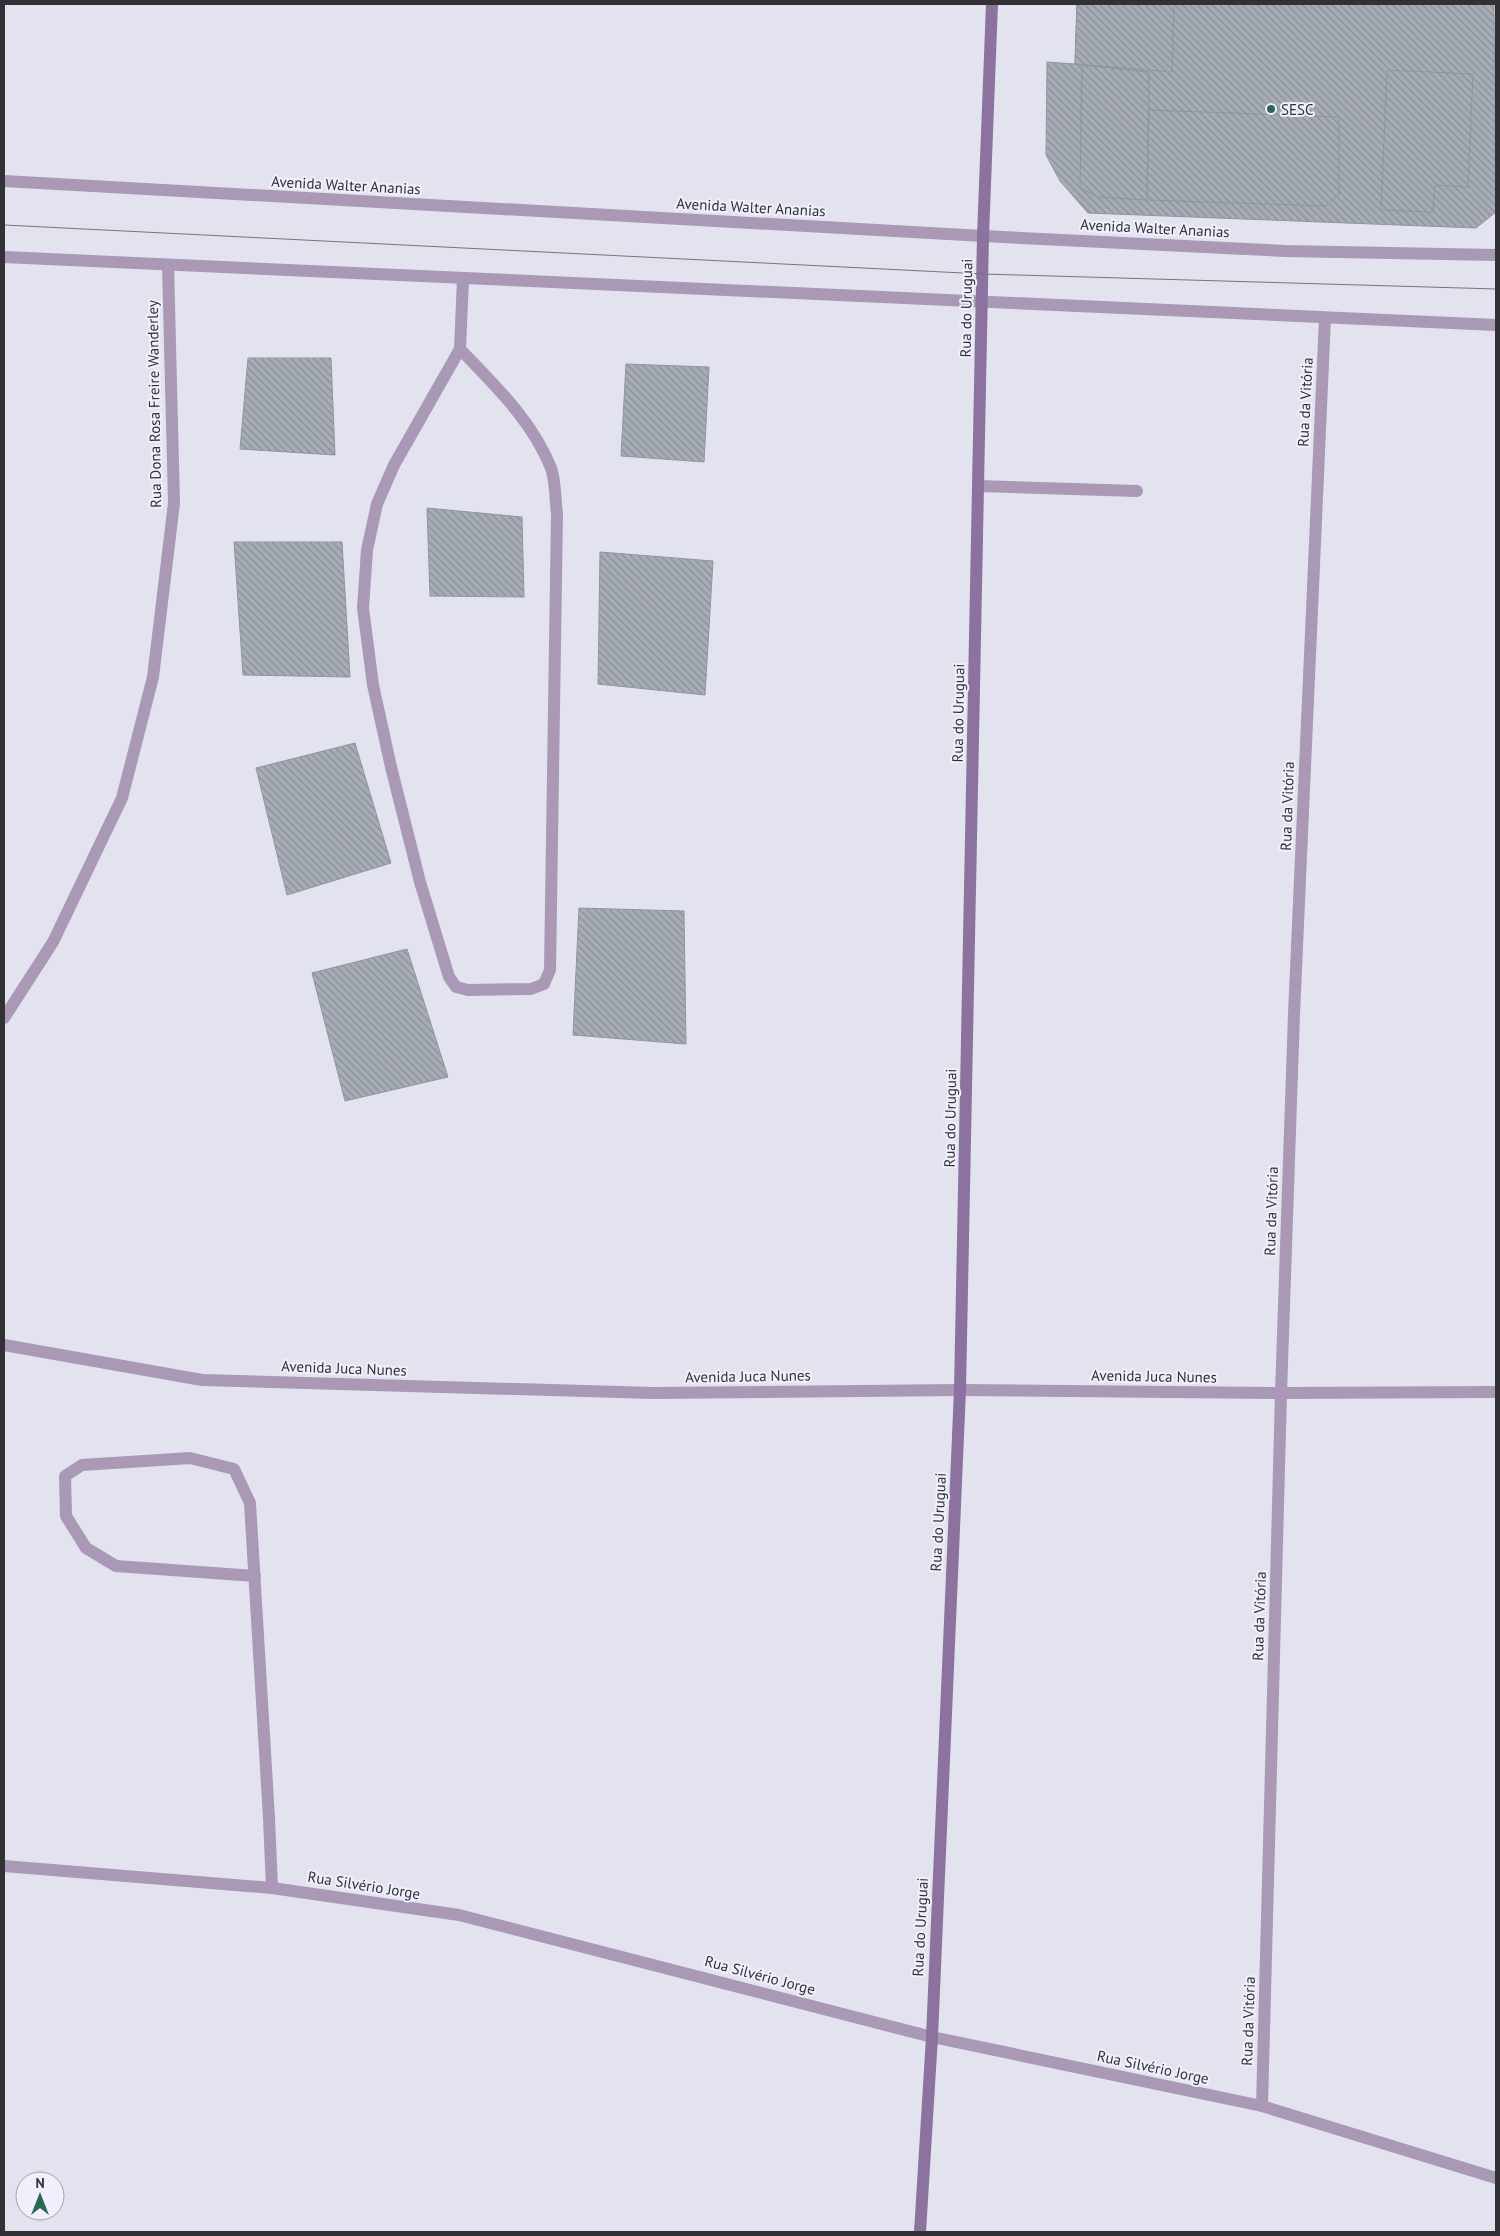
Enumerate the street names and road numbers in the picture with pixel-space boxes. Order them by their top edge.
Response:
street label: Avenida Walter Ananias [271,172,421,198]
street label: Avenida Walter Ananias [676,194,826,220]
street label: Avenida Walter Ananias [1080,215,1230,241]
street label: Rua do Uruguai [956,258,976,358]
street label: Rua Dona Rosa Freire Wanderley [143,300,165,508]
street label: Rua da Vitória [1293,357,1317,447]
street label: Rua do Uruguai [948,663,968,763]
street label: Rua da Vitória [1276,761,1298,851]
street label: Rua do Uruguai [940,1068,960,1168]
street label: Rua da Vitória [1260,1166,1282,1256]
street label: Avenida Juca Nunes [281,1356,407,1380]
street label: Avenida Juca Nunes [685,1365,811,1387]
street label: Avenida Juca Nunes [1091,1365,1217,1387]
street label: Rua do Uruguai [926,1472,950,1572]
street label: Rua da Vitória [1248,1571,1270,1661]
street label: Rua Silvério Jorge [306,1867,422,1903]
street label: Rua do Uruguai [908,1877,932,1977]
street label: Rua Silvério Jorge [703,1951,817,1999]
street label: Rua da Vitória [1237,1976,1259,2066]
street label: Rua Silvério Jorge [1095,2046,1211,2088]

